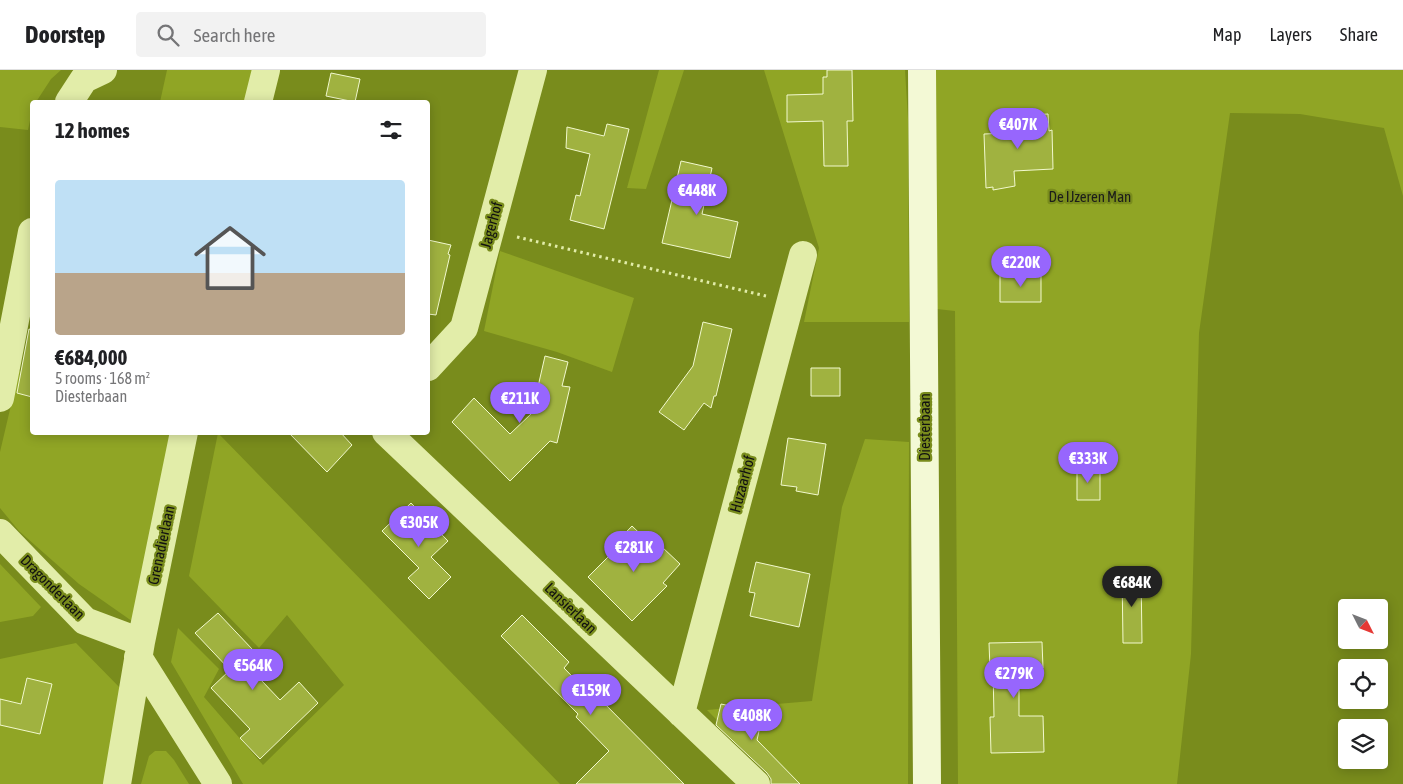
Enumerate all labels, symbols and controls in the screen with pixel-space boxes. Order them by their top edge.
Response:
search box [136,12,486,57]
text: Doorstep [25,21,106,48]
icon: search [154,21,182,49]
text: Search here [194,24,275,46]
text: Map [1212,24,1241,45]
text: Layers [1269,24,1312,45]
text: Share [1340,24,1378,45]
pin: €407K [983,108,1053,150]
text: €407K [999,115,1037,133]
icon: filters [377,116,405,144]
text: 12 homes [55,118,130,142]
pin: €448K [662,174,732,216]
text: €448K [678,181,716,199]
park label: De IJzeren Man [1049,188,1131,205]
street label: Jagerhof [477,200,505,250]
icon: home [185,213,275,303]
pin: €220K [986,246,1056,288]
text: €220K [1002,253,1040,271]
text: €684,000 [55,345,127,369]
text: 5 rooms · 168 m² [55,369,150,387]
pin: €211K [485,382,555,424]
text: Diesterbaan [55,387,127,405]
text: €211K [501,389,539,407]
street label: Diesterbaan [916,393,933,461]
pin: €333K [1053,442,1123,484]
text: €333K [1069,449,1107,467]
street label: Huzaarhof [726,454,758,514]
street label: Grenadierlaan [144,504,178,586]
pin: €305K [384,506,454,548]
text: €305K [400,513,438,531]
pin: €281K [599,530,669,573]
text: €281K [615,538,653,556]
street label: Dragonderlaan [17,551,89,623]
pin: €684K [1097,566,1167,608]
text: €684K [1113,573,1151,591]
street label: Lansierlaan [542,579,600,637]
north arrow [1338,599,1388,649]
map controls [1338,599,1388,769]
pin: €564K [218,648,288,691]
text: €564K [234,656,272,674]
pin: €279K [979,656,1049,699]
button: locate [1338,659,1388,709]
text: €279K [995,664,1033,682]
pin: €159K [556,674,626,716]
text: €159K [572,681,610,699]
pin: €408K [717,698,787,741]
text: €408K [733,706,771,724]
button: layers [1338,719,1388,769]

